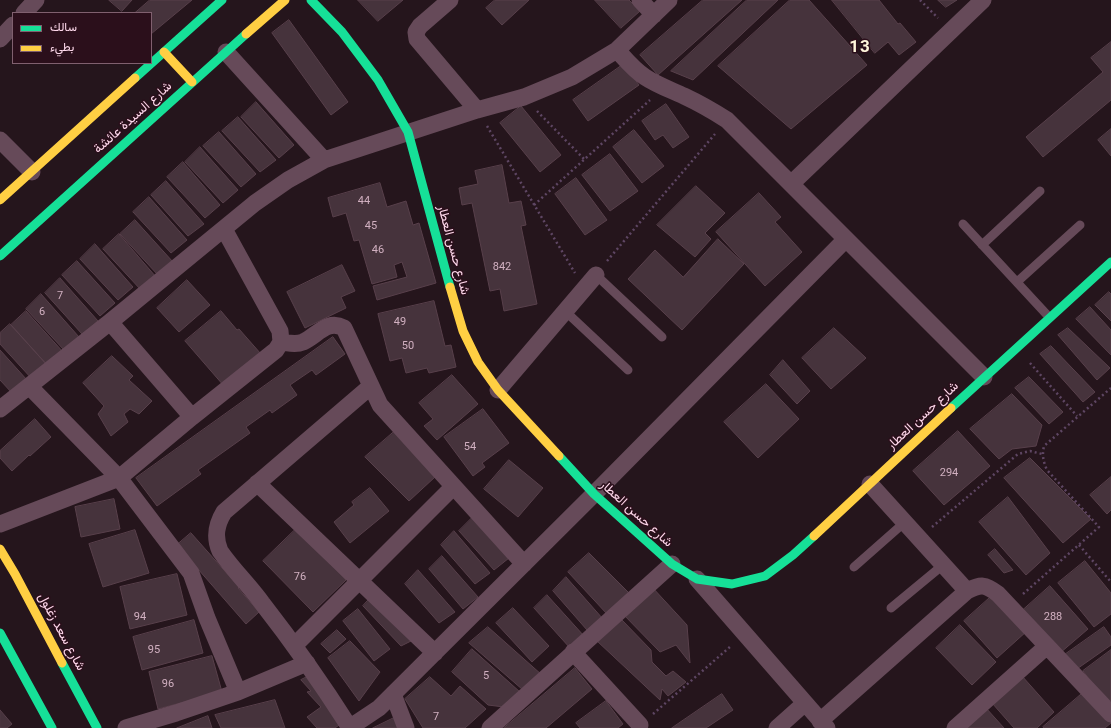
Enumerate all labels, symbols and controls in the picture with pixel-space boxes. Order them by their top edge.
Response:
legend [12,12,152,64]
text: سالك [50,20,77,34]
district label: 13 [849,38,871,58]
text: بطيء [50,40,74,54]
street label: شارع السيدة عائشة [91,79,175,157]
house number: 44 [358,194,370,208]
street label: شارع حسن العطار [433,203,473,297]
house number: 45 [365,219,377,233]
house number: 46 [372,243,384,257]
house number: 842 [493,260,511,274]
house number: 7 [57,289,63,303]
house number: 6 [39,305,45,319]
house number: 49 [394,315,406,329]
house number: 50 [402,339,414,353]
street label: شارع حسن العطار [884,379,962,453]
house number: 54 [464,440,476,454]
house number: 294 [940,466,958,480]
street label: شارع حسن العطار [596,477,676,551]
house number: 76 [294,570,306,584]
street label: شارع سعد زغلول [34,591,88,673]
house number: 94 [134,610,146,624]
house number: 288 [1044,610,1062,624]
house number: 95 [148,643,160,657]
house number: 5 [483,669,489,683]
house number: 96 [162,677,174,691]
house number: 7 [433,710,439,724]

